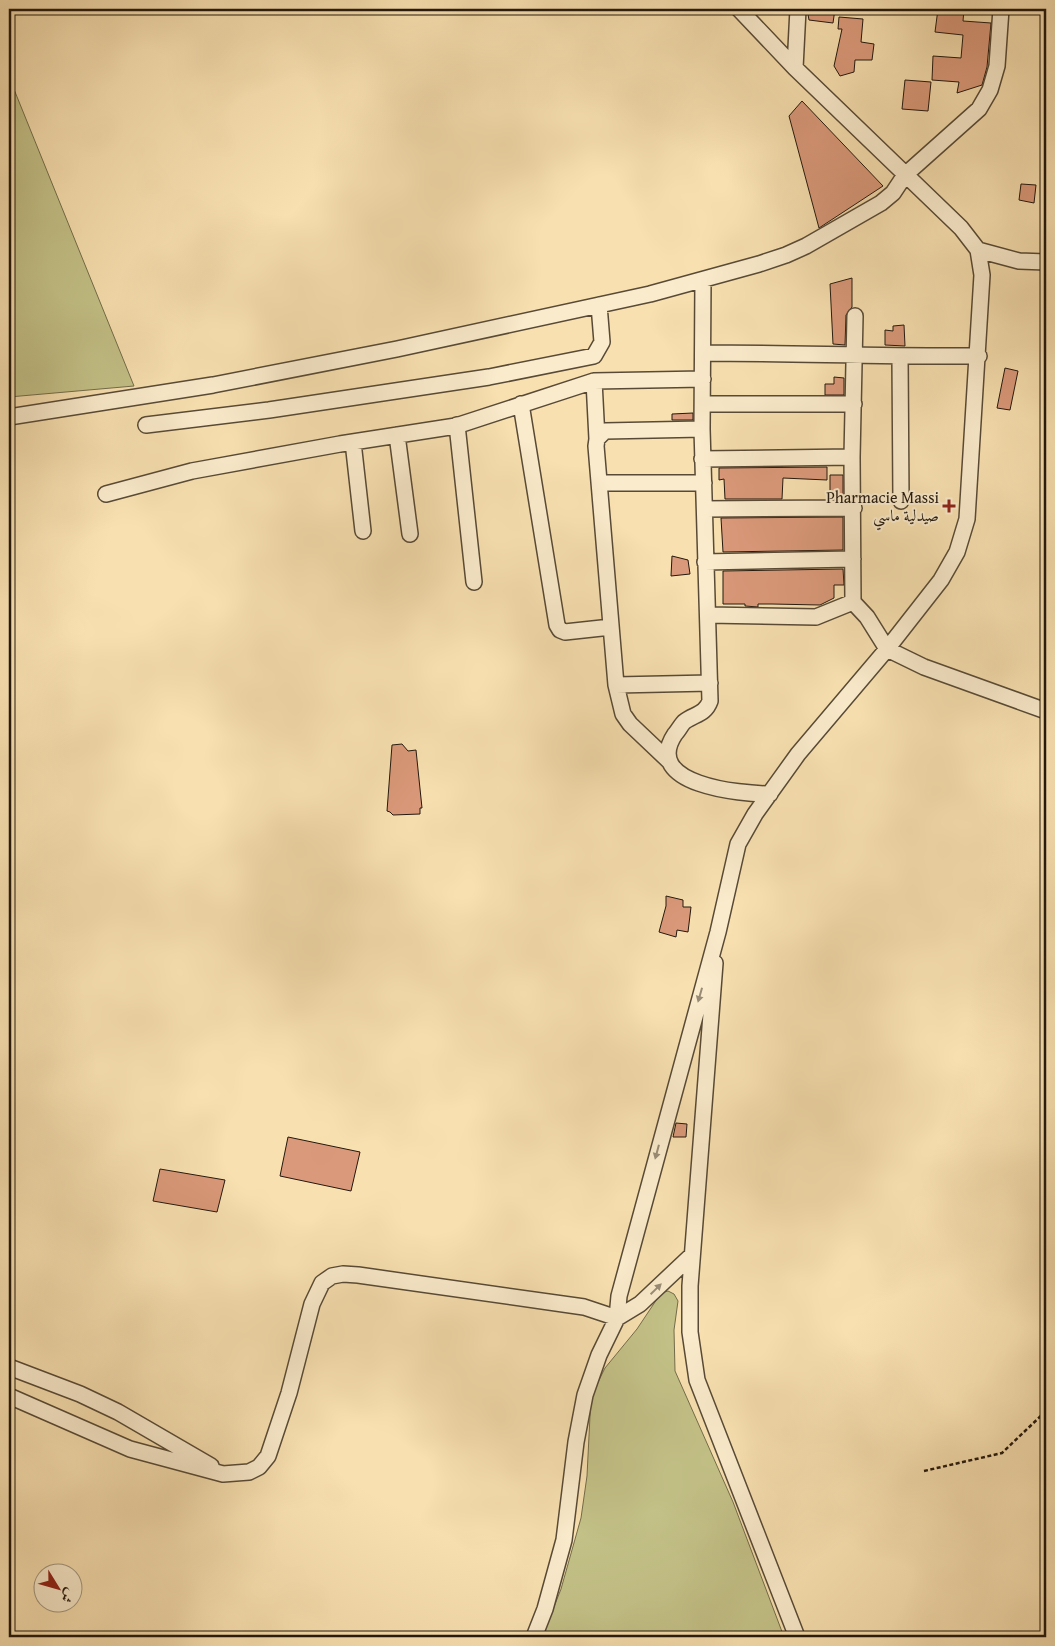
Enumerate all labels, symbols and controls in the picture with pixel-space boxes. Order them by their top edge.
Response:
place label: Pharmacie Massi صيدلية ماسي [826,485,940,531]
marker: Pharmacie Massi صيدلية ماسي [943,500,955,512]
one-way arrow [695,988,703,1003]
one-way arrow [652,1145,660,1160]
one-way arrow [649,1283,661,1295]
north arrow [32,1564,82,1614]
text: ش [56,1584,81,1607]

